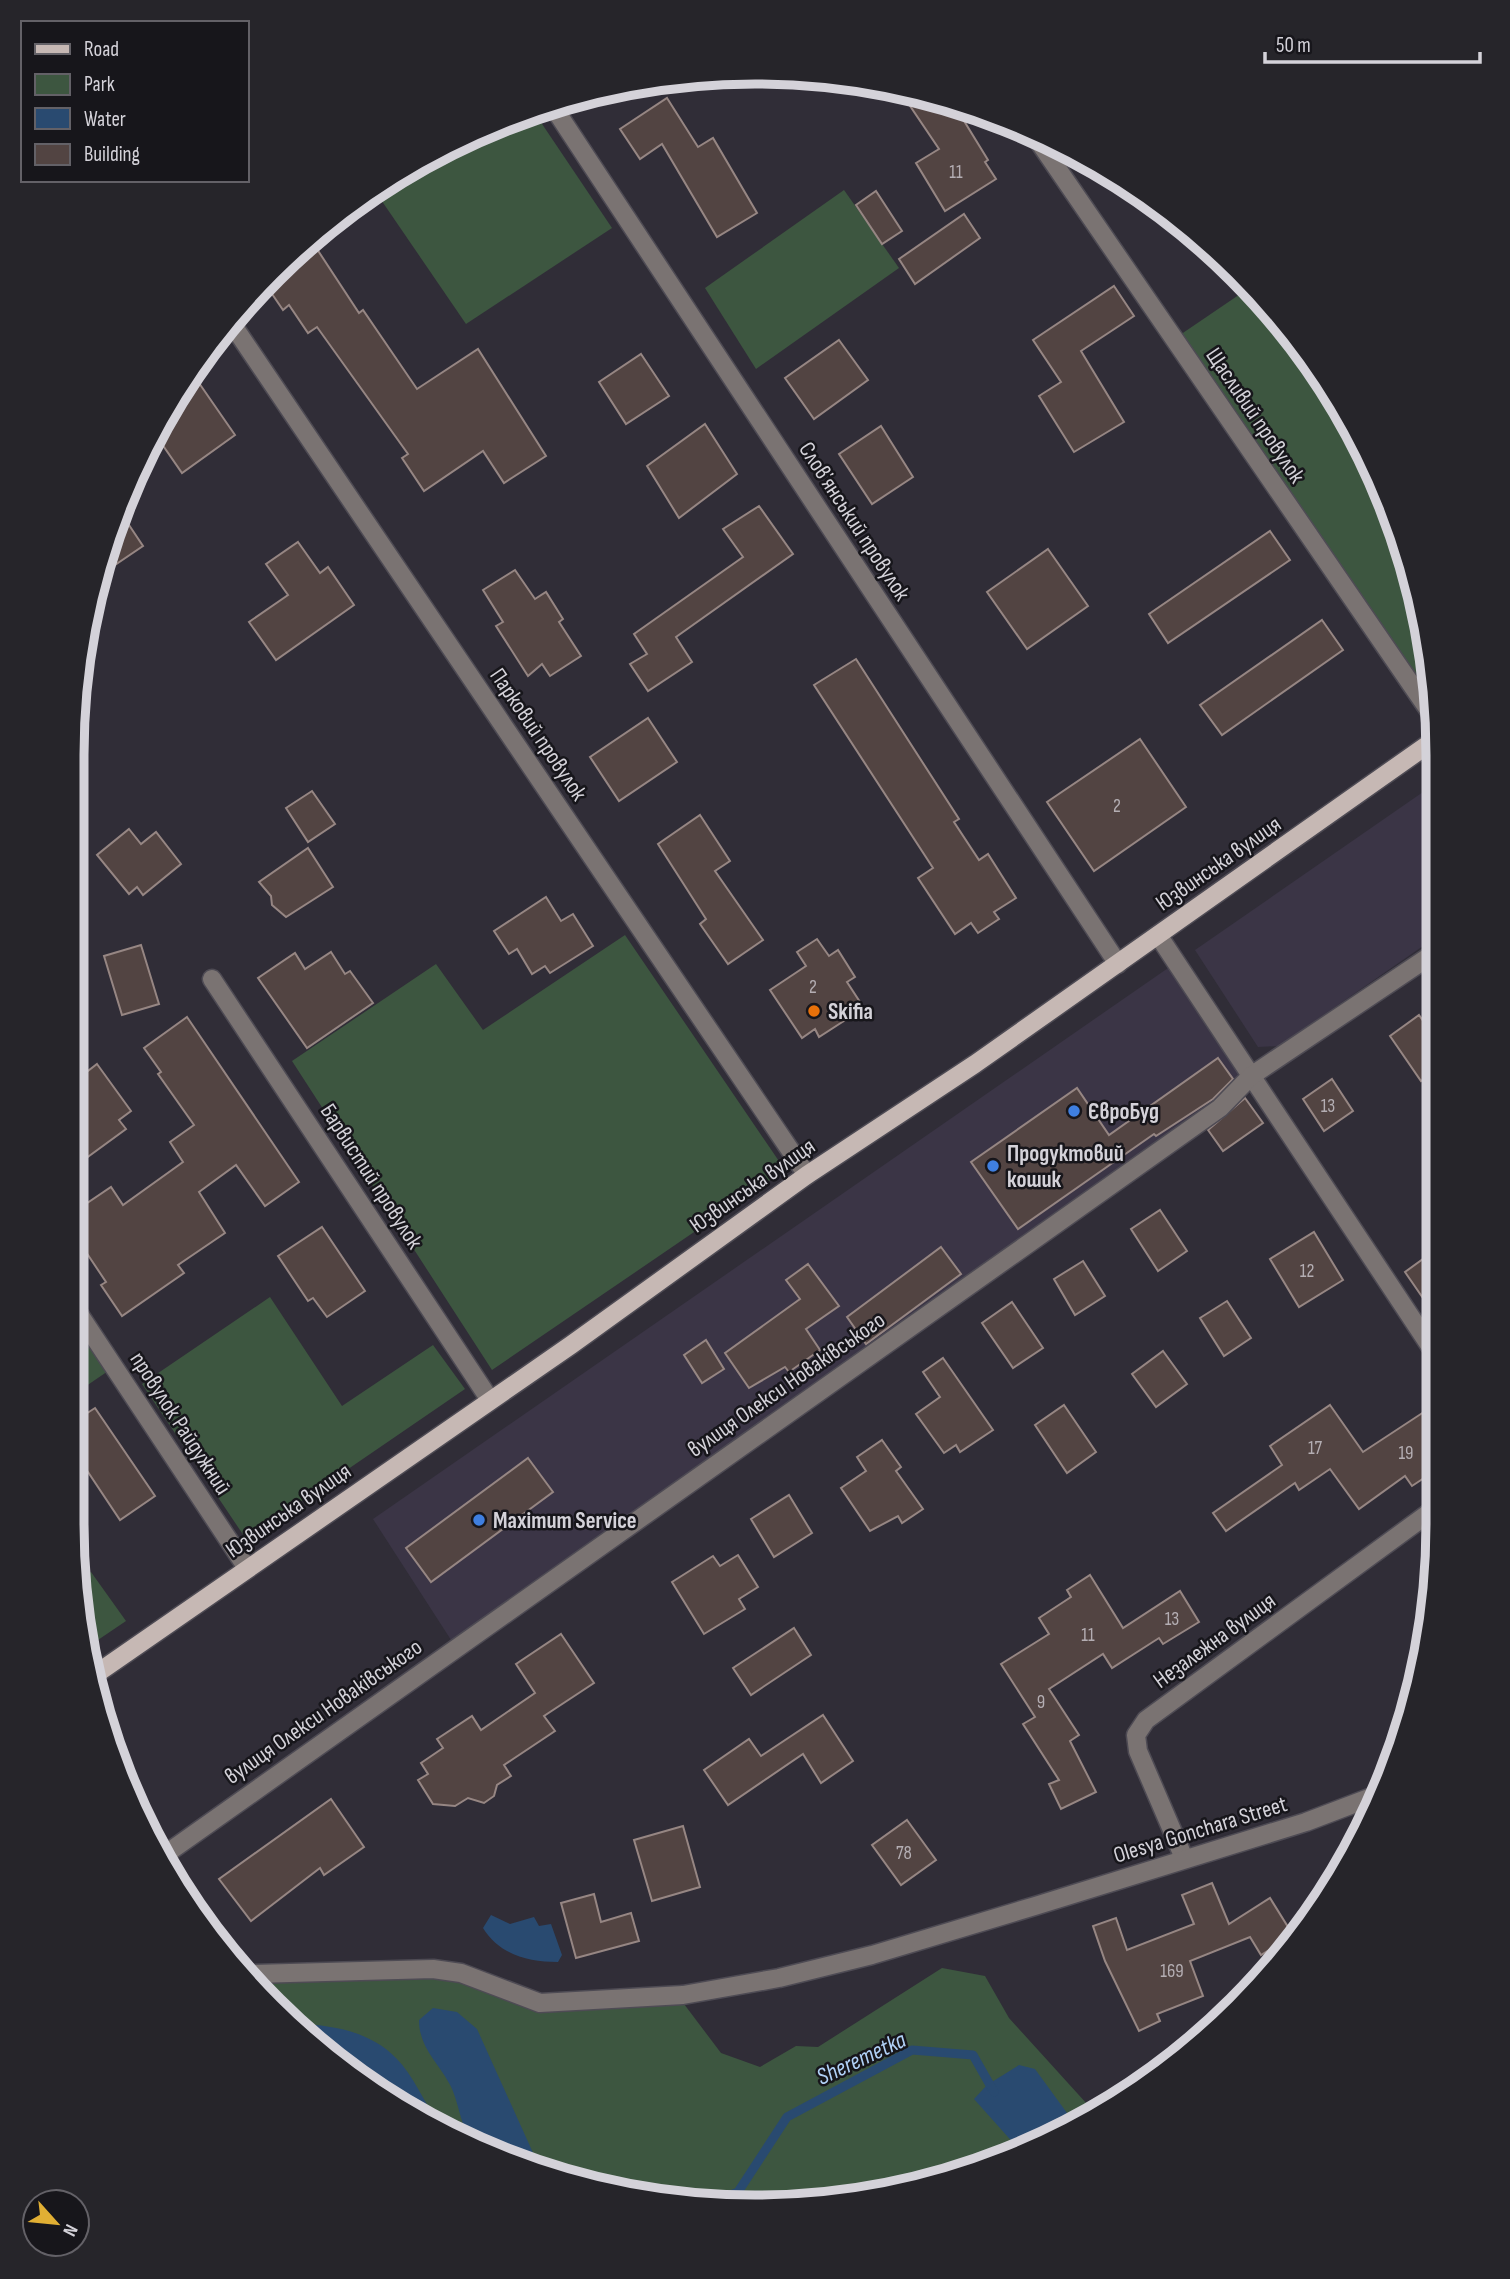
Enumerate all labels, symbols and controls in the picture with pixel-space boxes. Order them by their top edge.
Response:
legend [21,21,248,182]
scale bar [1265,21,1480,65]
text: 50 m [1276,33,1311,58]
text: Road [84,37,119,62]
text: Park [84,72,115,97]
text: Water [84,107,126,132]
text: Building [84,142,140,167]
house number: 11 [949,161,963,184]
street label: Щасливий провулок [1200,342,1311,489]
street label: Словʼянський провулок [792,437,916,606]
street label: Парковий провулок [484,663,593,806]
house number: 2 [1113,795,1121,818]
street label: Юзвинська вулиця [1151,810,1287,917]
house number: 2 [809,976,817,999]
place label: Skifia [828,998,873,1026]
marker: Skifia [806,1003,822,1019]
house number: 13 [1321,1095,1335,1118]
place label: ЄвроБуд [1088,1098,1159,1126]
street label: Барвистий провулок [314,1099,429,1255]
marker: ЄвроБуд [1066,1103,1082,1119]
street label: Юзвинська вулиця [685,1132,821,1239]
place label: Продуктовий кошик [1007,1140,1124,1194]
marker: Продуктовий кошик [985,1158,1001,1174]
house number: 12 [1300,1260,1314,1283]
street label: вулиця Олекси Новаківського [683,1306,891,1464]
street label: провулок Райдужний [124,1347,237,1500]
house number: 17 [1308,1437,1323,1460]
house number: 19 [1398,1442,1414,1465]
street label: Юзвинська вулиця [221,1457,357,1564]
place label: Maximum Service [493,1507,637,1535]
marker: Maximum Service [471,1512,487,1528]
street label: Незалежна вулиця [1148,1587,1281,1695]
house number: 13 [1165,1608,1179,1631]
house number: 11 [1081,1624,1095,1647]
street label: вулиця Олекси Новаківського [220,1633,428,1791]
house number: 9 [1037,1691,1045,1714]
street label: Olesya Gonchara Street [1110,1790,1291,1870]
house number: 78 [896,1842,912,1865]
house number: 169 [1160,1960,1184,1983]
water label: Sheremetka [812,2025,911,2092]
north arrow [21,2188,91,2258]
text: N [57,2220,82,2240]

